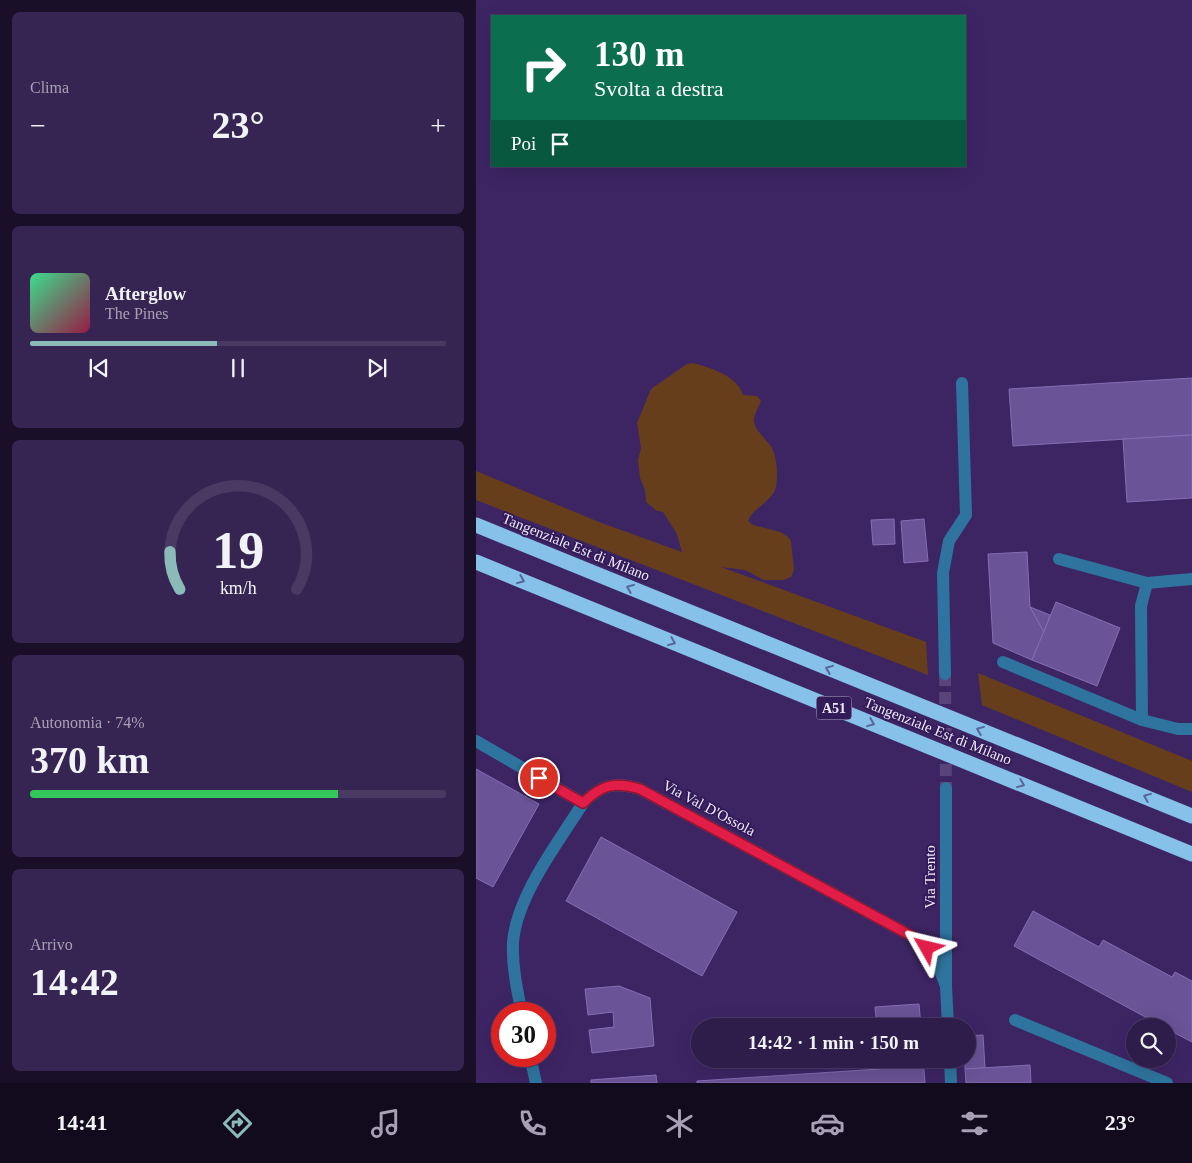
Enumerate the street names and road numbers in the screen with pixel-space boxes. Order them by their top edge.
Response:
street label: Tangenziale Est di Milano [500,510,652,584]
street label: Tangenziale Est di Milano [862,694,1014,768]
road number: A51 [816,696,852,720]
street label: Via Val D'Ossola [660,777,758,839]
street label: Via Trento [922,845,938,909]

